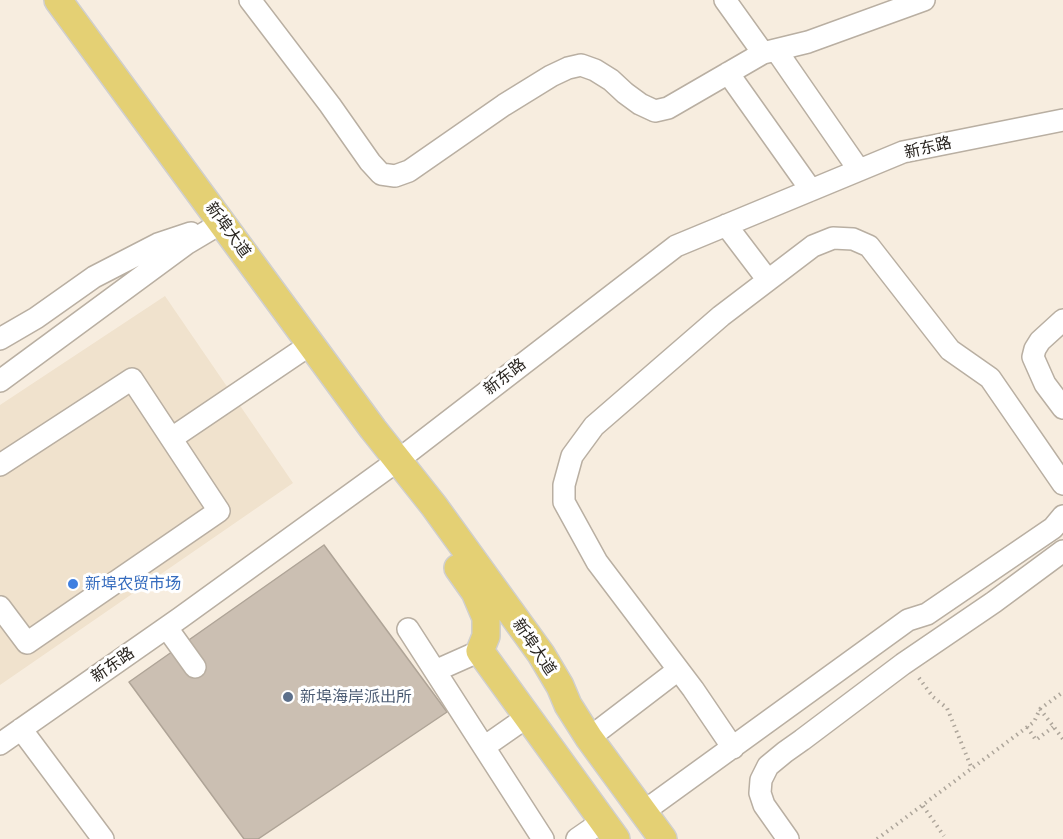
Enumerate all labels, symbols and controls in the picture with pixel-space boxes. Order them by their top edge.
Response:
street label: 新东路 [902,133,954,163]
street label: 新埠大道 [201,198,255,262]
street label: 新东路 [480,355,530,399]
place label: 新埠农贸市场 [85,574,181,594]
marker: 新埠农贸市场 [66,577,80,591]
street label: 新埠大道 [508,615,560,679]
street label: 新东路 [88,643,138,687]
place label: 新埠海岸派出所 [300,687,412,707]
marker: 新埠海岸派出所 [281,690,295,704]

